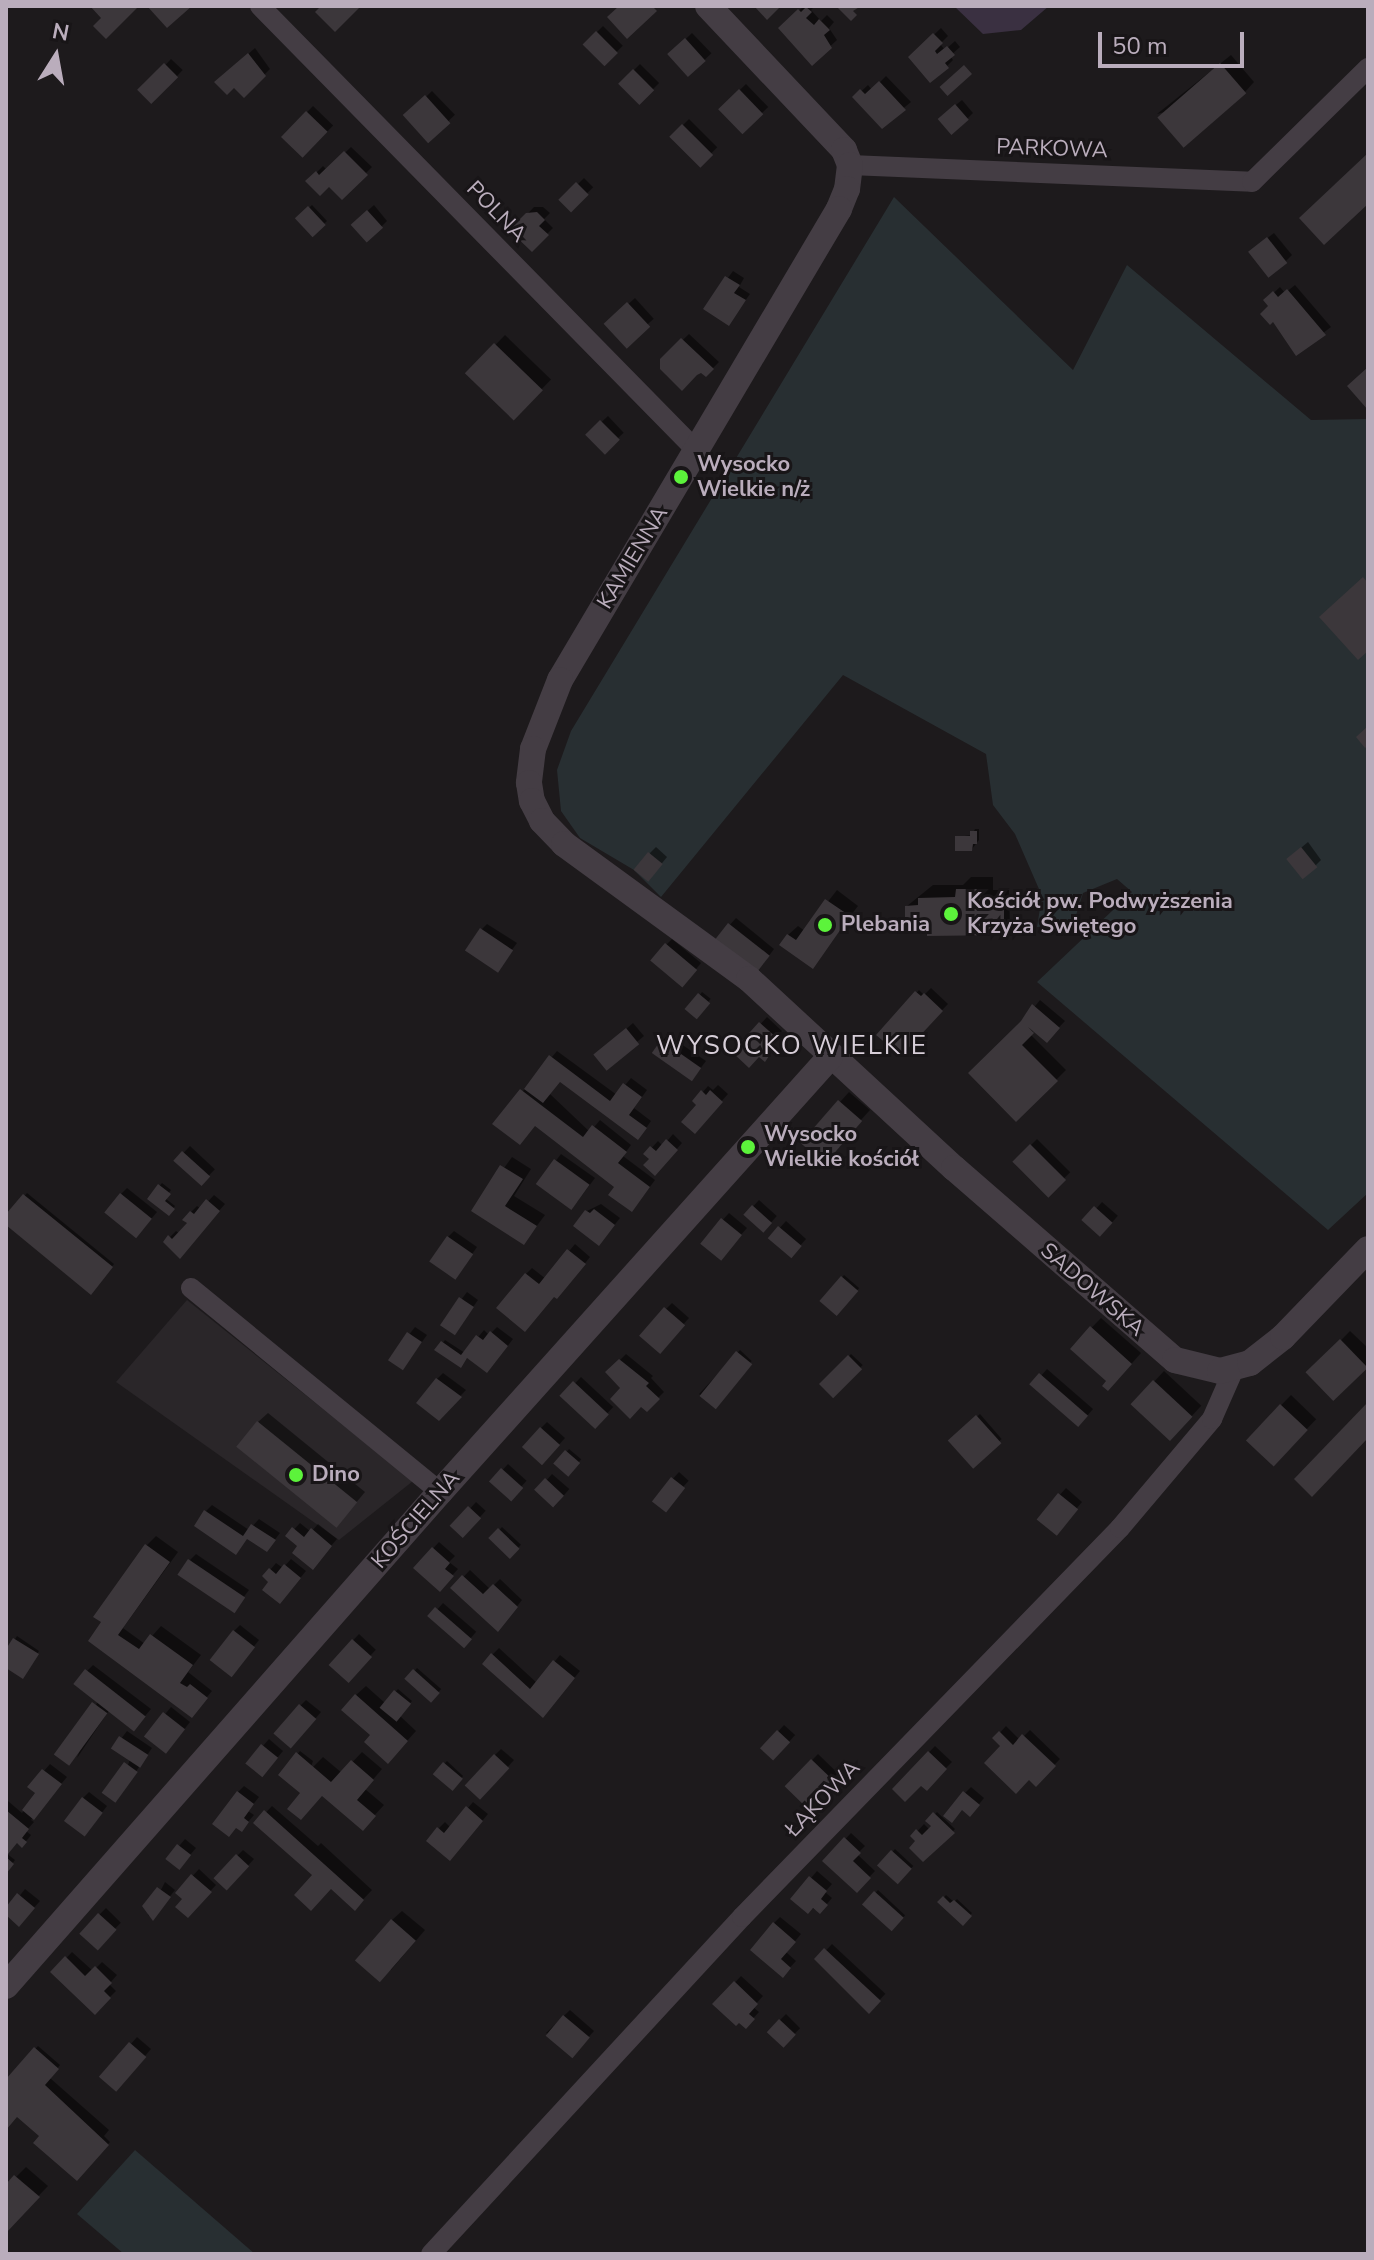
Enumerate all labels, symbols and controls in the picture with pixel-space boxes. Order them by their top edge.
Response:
north arrow [16,16,96,96]
text: N [50,16,72,49]
scale bar [1102,16,1248,66]
text: 50 m [1112,30,1168,62]
street label: PARKOWA [996,134,1108,164]
street label: POLNA [460,176,532,248]
place label: Wysocko Wielkie n/ż [697,451,810,502]
marker: Wysocko Wielkie n/ż [672,468,690,486]
street label: KAMIENNA [592,502,674,614]
place label: Kościół pw. Podwyższenia Krzyża Świętego [967,888,1233,940]
marker: Kościół pw. Podwyższenia Krzyża Świętego [942,905,960,923]
place label: Plebania [841,912,930,938]
marker: Plebania [816,916,834,934]
district label: WYSOCKO WIELKIE [656,1030,928,1062]
place label: Wysocko Wielkie kościół [764,1121,919,1172]
marker: Wysocko Wielkie kościół [739,1138,757,1156]
street label: SADOWSKA [1035,1238,1149,1342]
place label: Dino [312,1462,360,1488]
marker: Dino [287,1466,305,1484]
street label: KOŚCIELNA [366,1466,466,1574]
street label: ŁĄKOWA [780,1755,866,1843]

